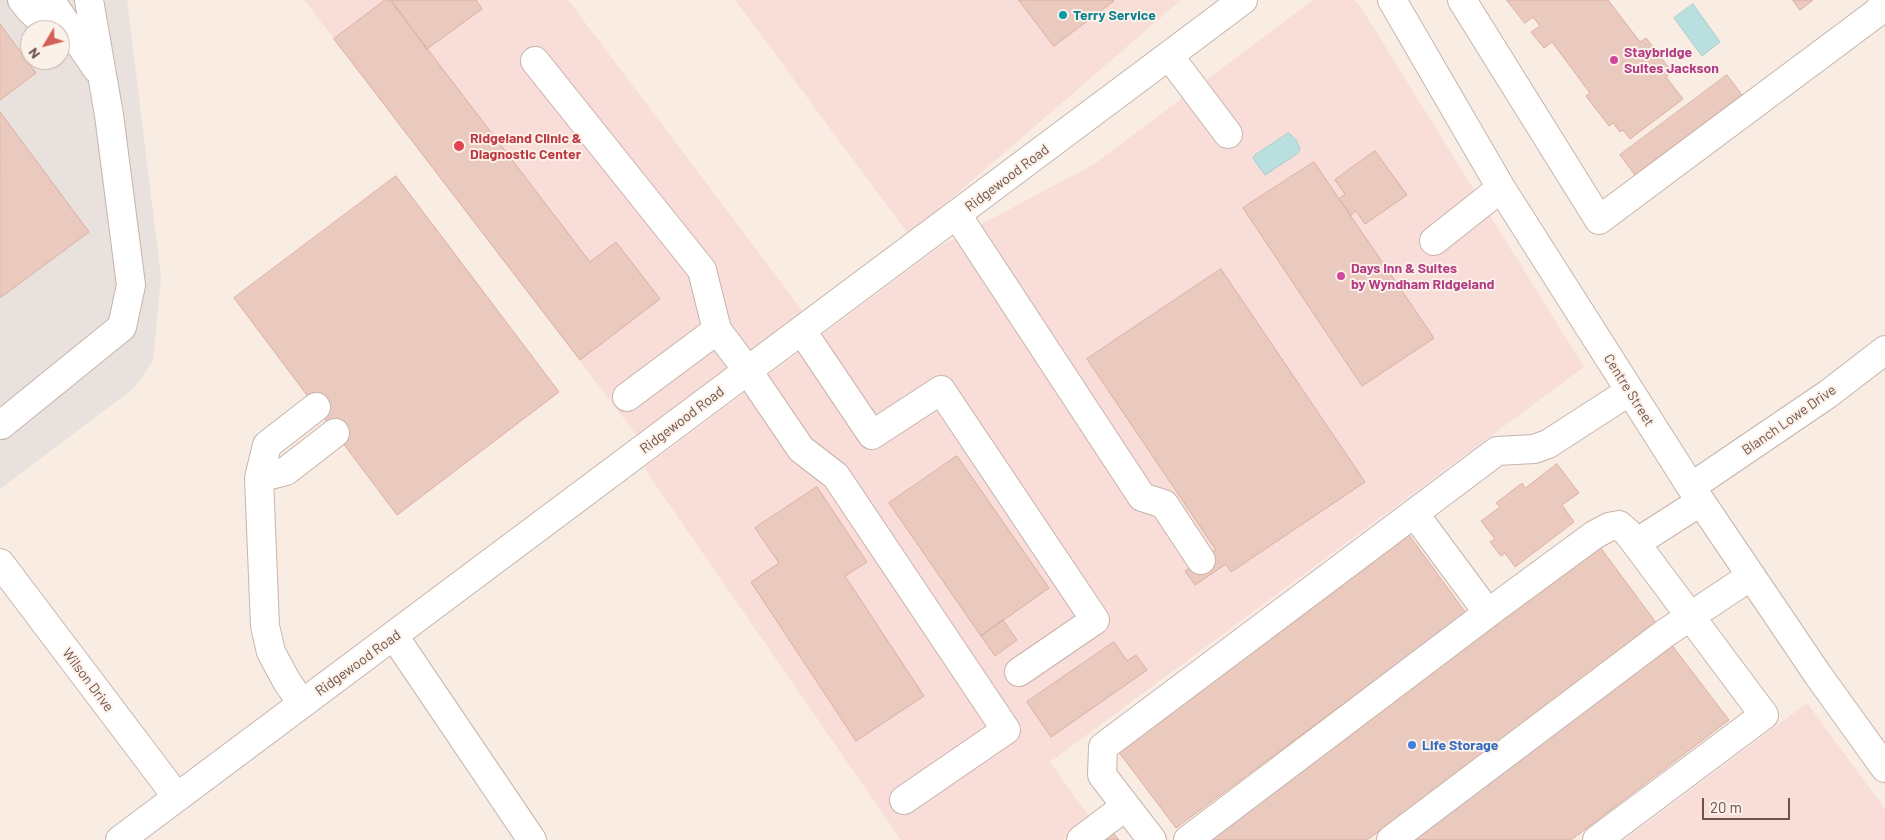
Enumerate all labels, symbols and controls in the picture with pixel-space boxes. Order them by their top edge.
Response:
place label: Terry Service [1073,7,1156,23]
marker: Terry Service [1057,9,1069,21]
north arrow [20,20,70,70]
place label: Staybridge Suites Jackson [1624,44,1719,76]
text: N [24,45,43,63]
marker: Staybridge Suites Jackson [1608,54,1620,66]
place label: Ridgeland Clinic & Diagnostic Center [470,130,582,162]
marker: Ridgeland Clinic & Diagnostic Center [452,139,466,153]
street label: Ridgewood Road [962,141,1052,215]
place label: Days Inn & Suites by Wyndham Ridgeland [1351,260,1494,292]
marker: Days Inn & Suites by Wyndham Ridgeland [1335,270,1347,282]
street label: Centre Street [1600,351,1658,429]
street label: Blanch Lowe Drive [1739,381,1839,459]
street label: Ridgewood Road [637,383,727,457]
street label: Ridgewood Road [312,627,404,699]
street label: Wilson Drive [59,645,117,715]
place label: Life Storage [1422,737,1498,753]
marker: Life Storage [1406,739,1418,751]
scale bar [1705,788,1792,820]
text: 20 m [1710,798,1742,816]

